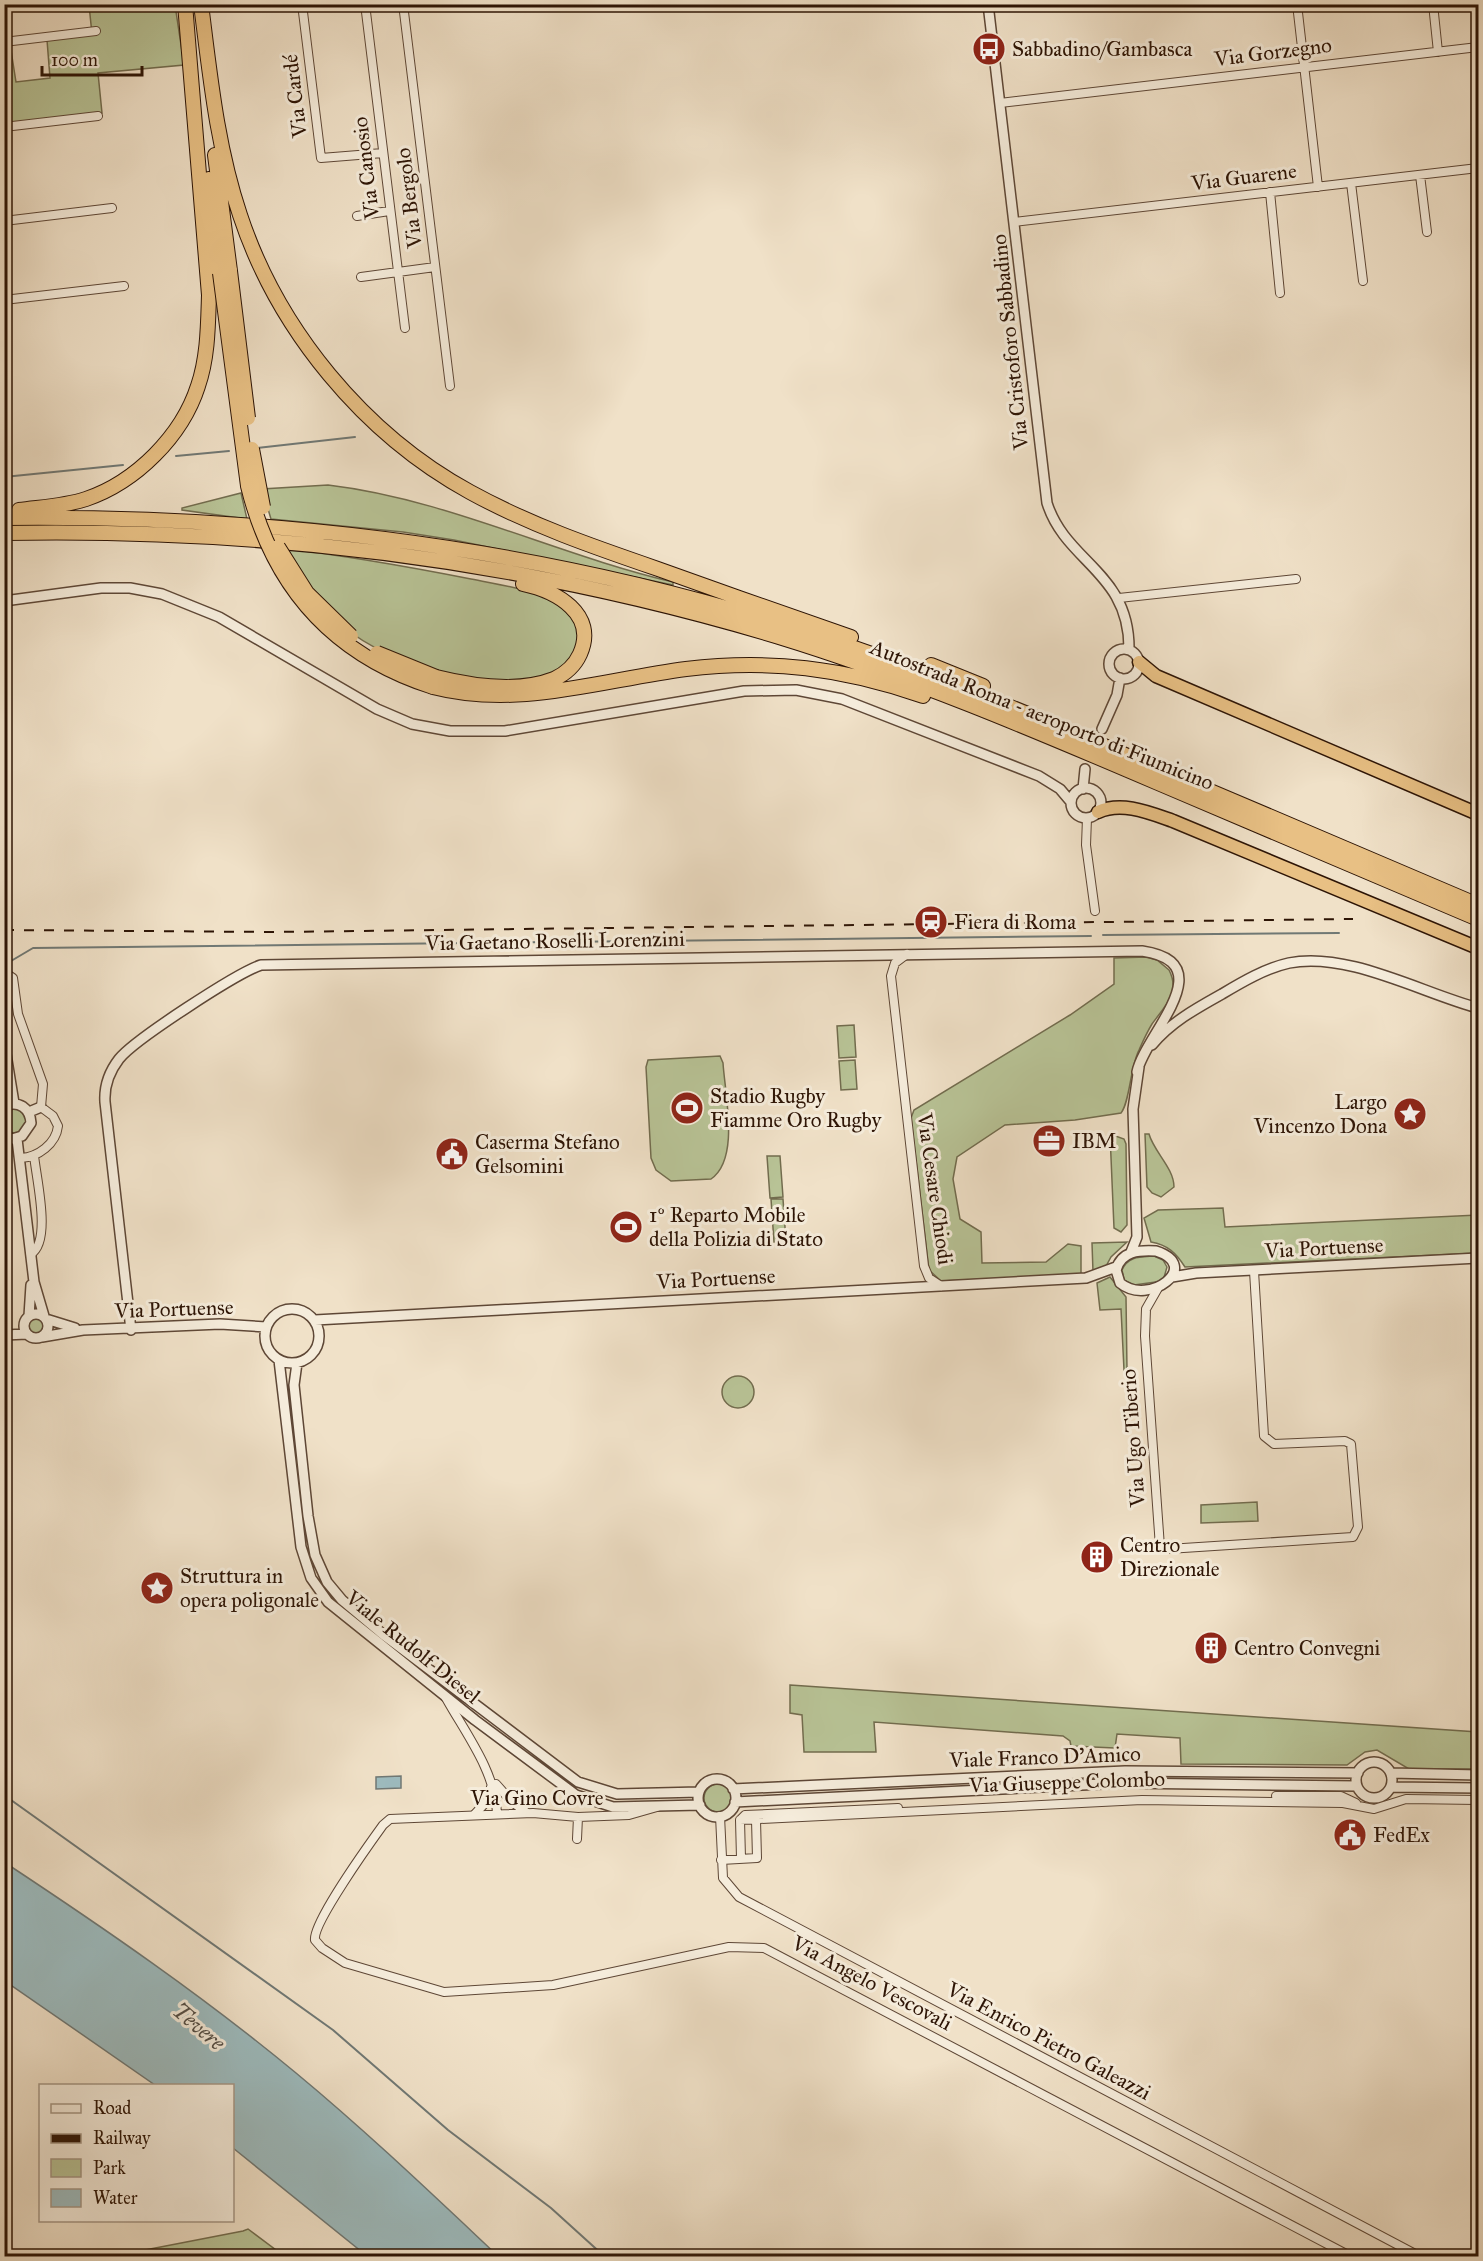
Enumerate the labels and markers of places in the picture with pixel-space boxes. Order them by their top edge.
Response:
bus stop icon: Sabbadino/Gambasca [971,31,1007,67]
place label: Sabbadino/Gambasca [1012,36,1193,62]
station icon: Fiera di Roma [913,904,949,940]
place label: Fiera di Roma [954,909,1076,935]
place label: Stadio Rugby Fiamme Oro Rugby [710,1083,882,1133]
place label: Largo Vincenzo Dona [1253,1089,1387,1139]
sports icon: Stadio Rugby Fiamme Oro Rugby [669,1090,705,1126]
place icon: Largo Vincenzo Dona [1392,1096,1428,1132]
office icon: IBM [1031,1123,1067,1159]
place label: IBM [1072,1128,1116,1154]
place label: Caserma Stefano Gelsomini [475,1129,620,1179]
public building icon: Caserma Stefano Gelsomini [434,1136,470,1172]
place label: 1º Reparto Mobile della Polizia di Stato [649,1202,823,1252]
sports icon: 1º Reparto Mobile della Polizia di Stato [608,1209,644,1245]
place label: Centro Direzionale [1120,1532,1220,1582]
building icon: Centro Direzionale [1079,1539,1115,1575]
place label: Struttura in opera poligonale [180,1563,319,1613]
place icon: Struttura in opera poligonale [139,1570,175,1606]
building icon: Centro Convegni [1193,1630,1229,1666]
place label: Centro Convegni [1234,1635,1381,1661]
public building icon: FedEx [1332,1817,1368,1853]
place label: FedEx [1373,1822,1431,1848]

